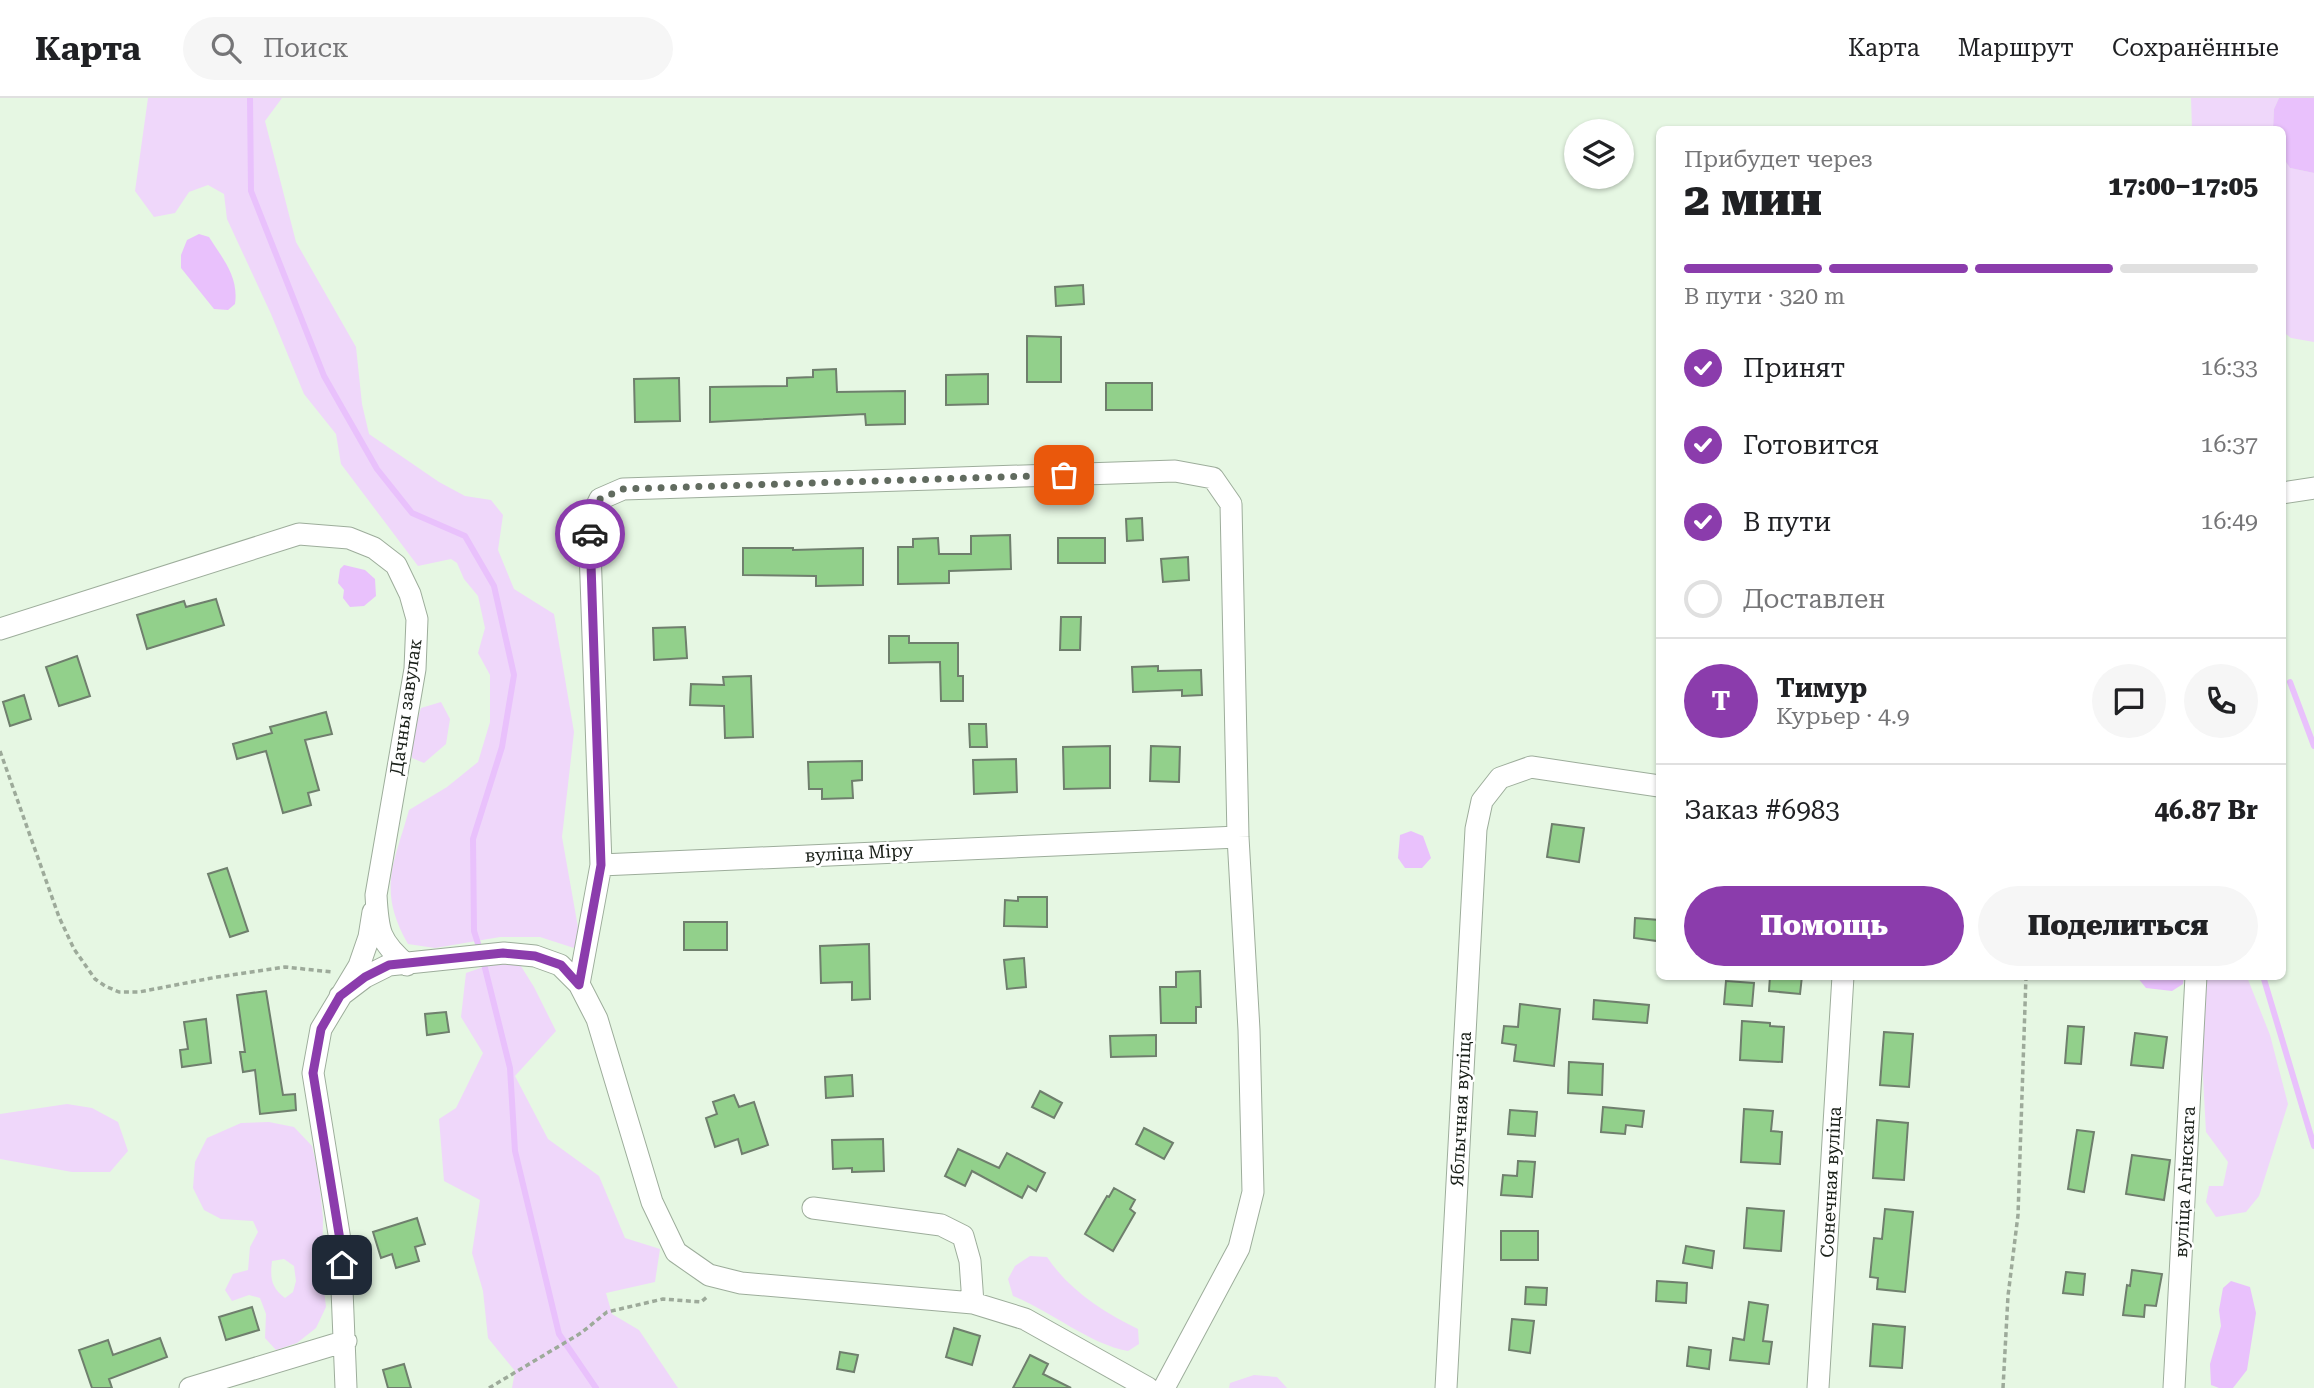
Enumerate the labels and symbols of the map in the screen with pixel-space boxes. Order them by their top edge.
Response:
pin [1034,445,1094,505]
courier [555,499,625,569]
street label: Дачны завулак [386,637,425,777]
street label: вуліца Міру [804,839,914,866]
street label: Яблычная вуліца [1446,1031,1475,1187]
street label: вуліца Агінскага [2170,1105,2199,1258]
street label: Сонечная вуліца [1816,1106,1845,1258]
pin [312,1235,372,1295]

